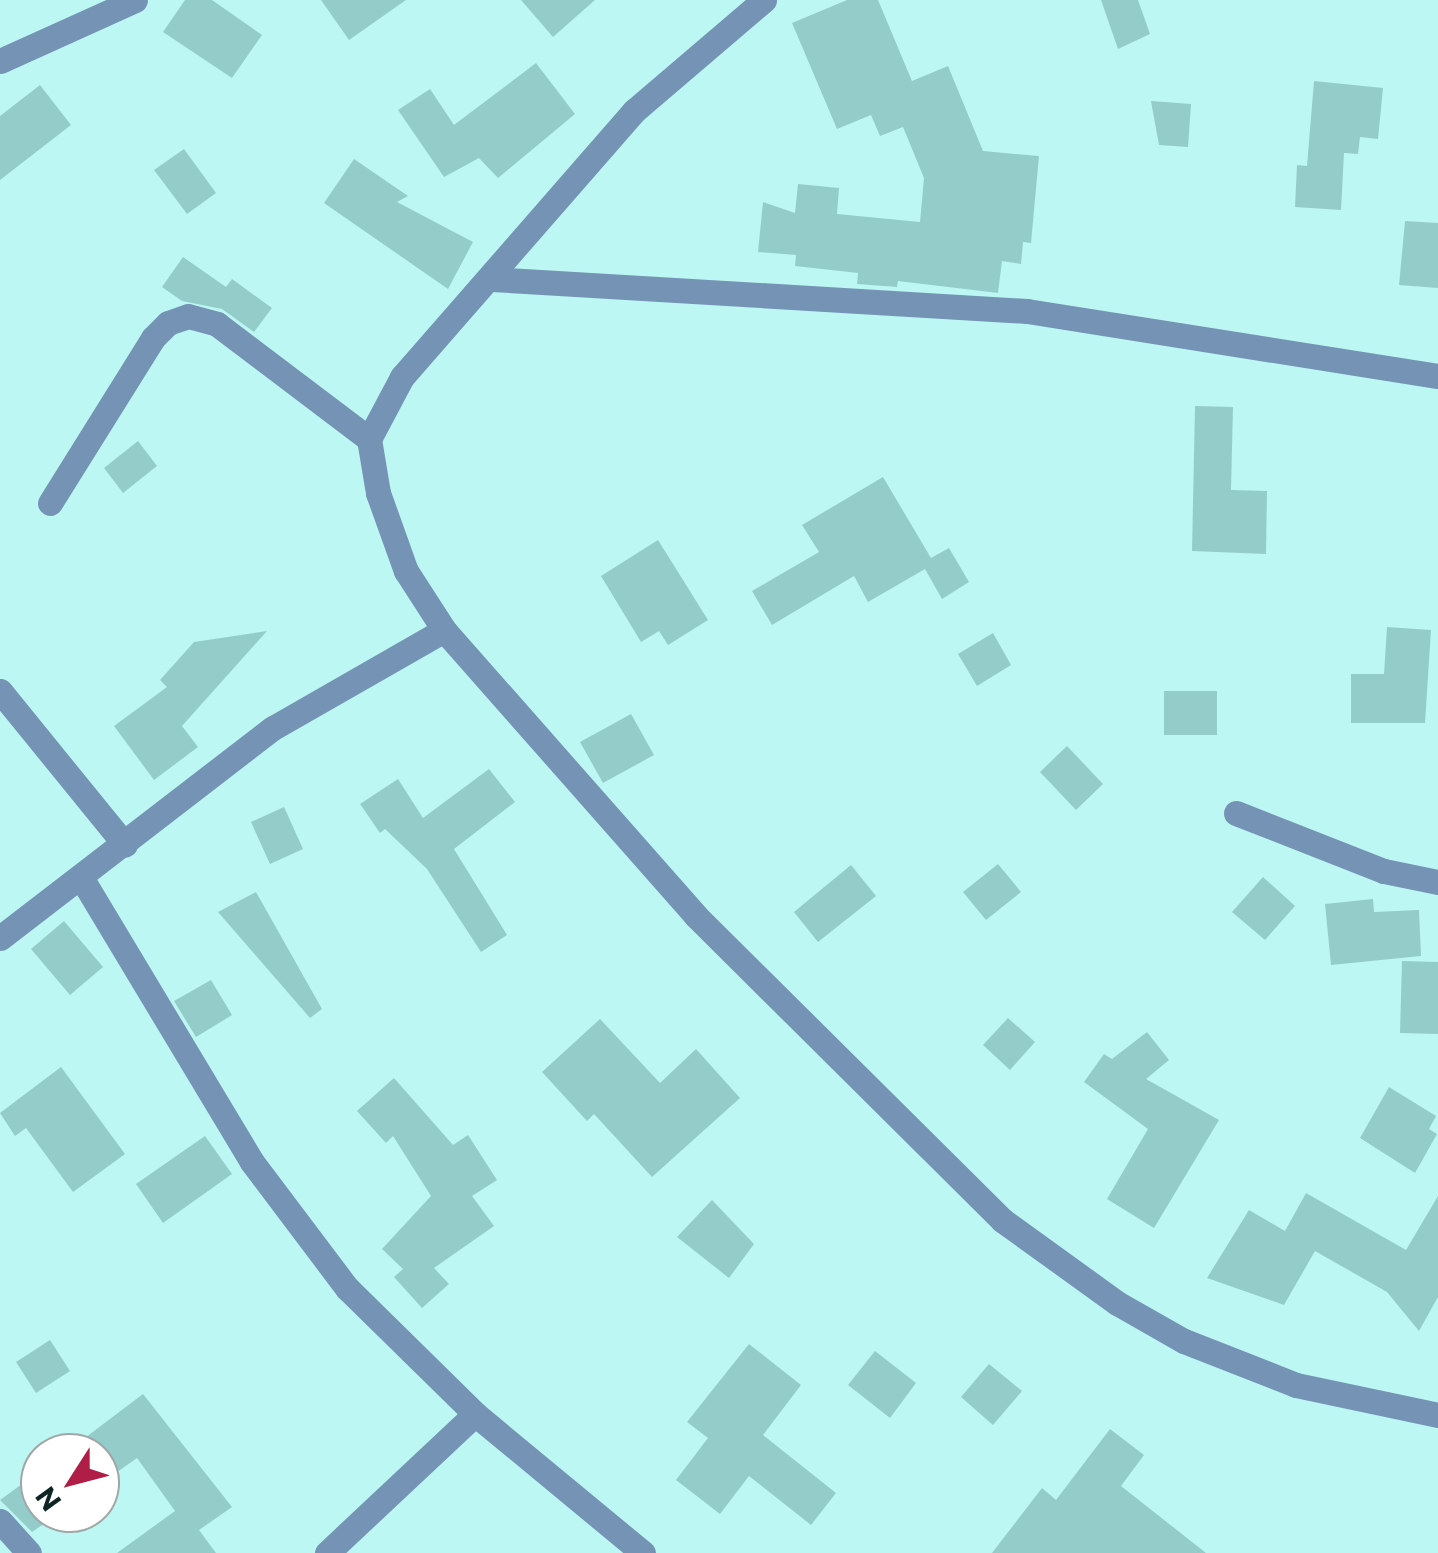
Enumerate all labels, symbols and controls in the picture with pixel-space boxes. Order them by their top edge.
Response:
north arrow [20,1433,120,1533]
text: N [27,1481,67,1518]

